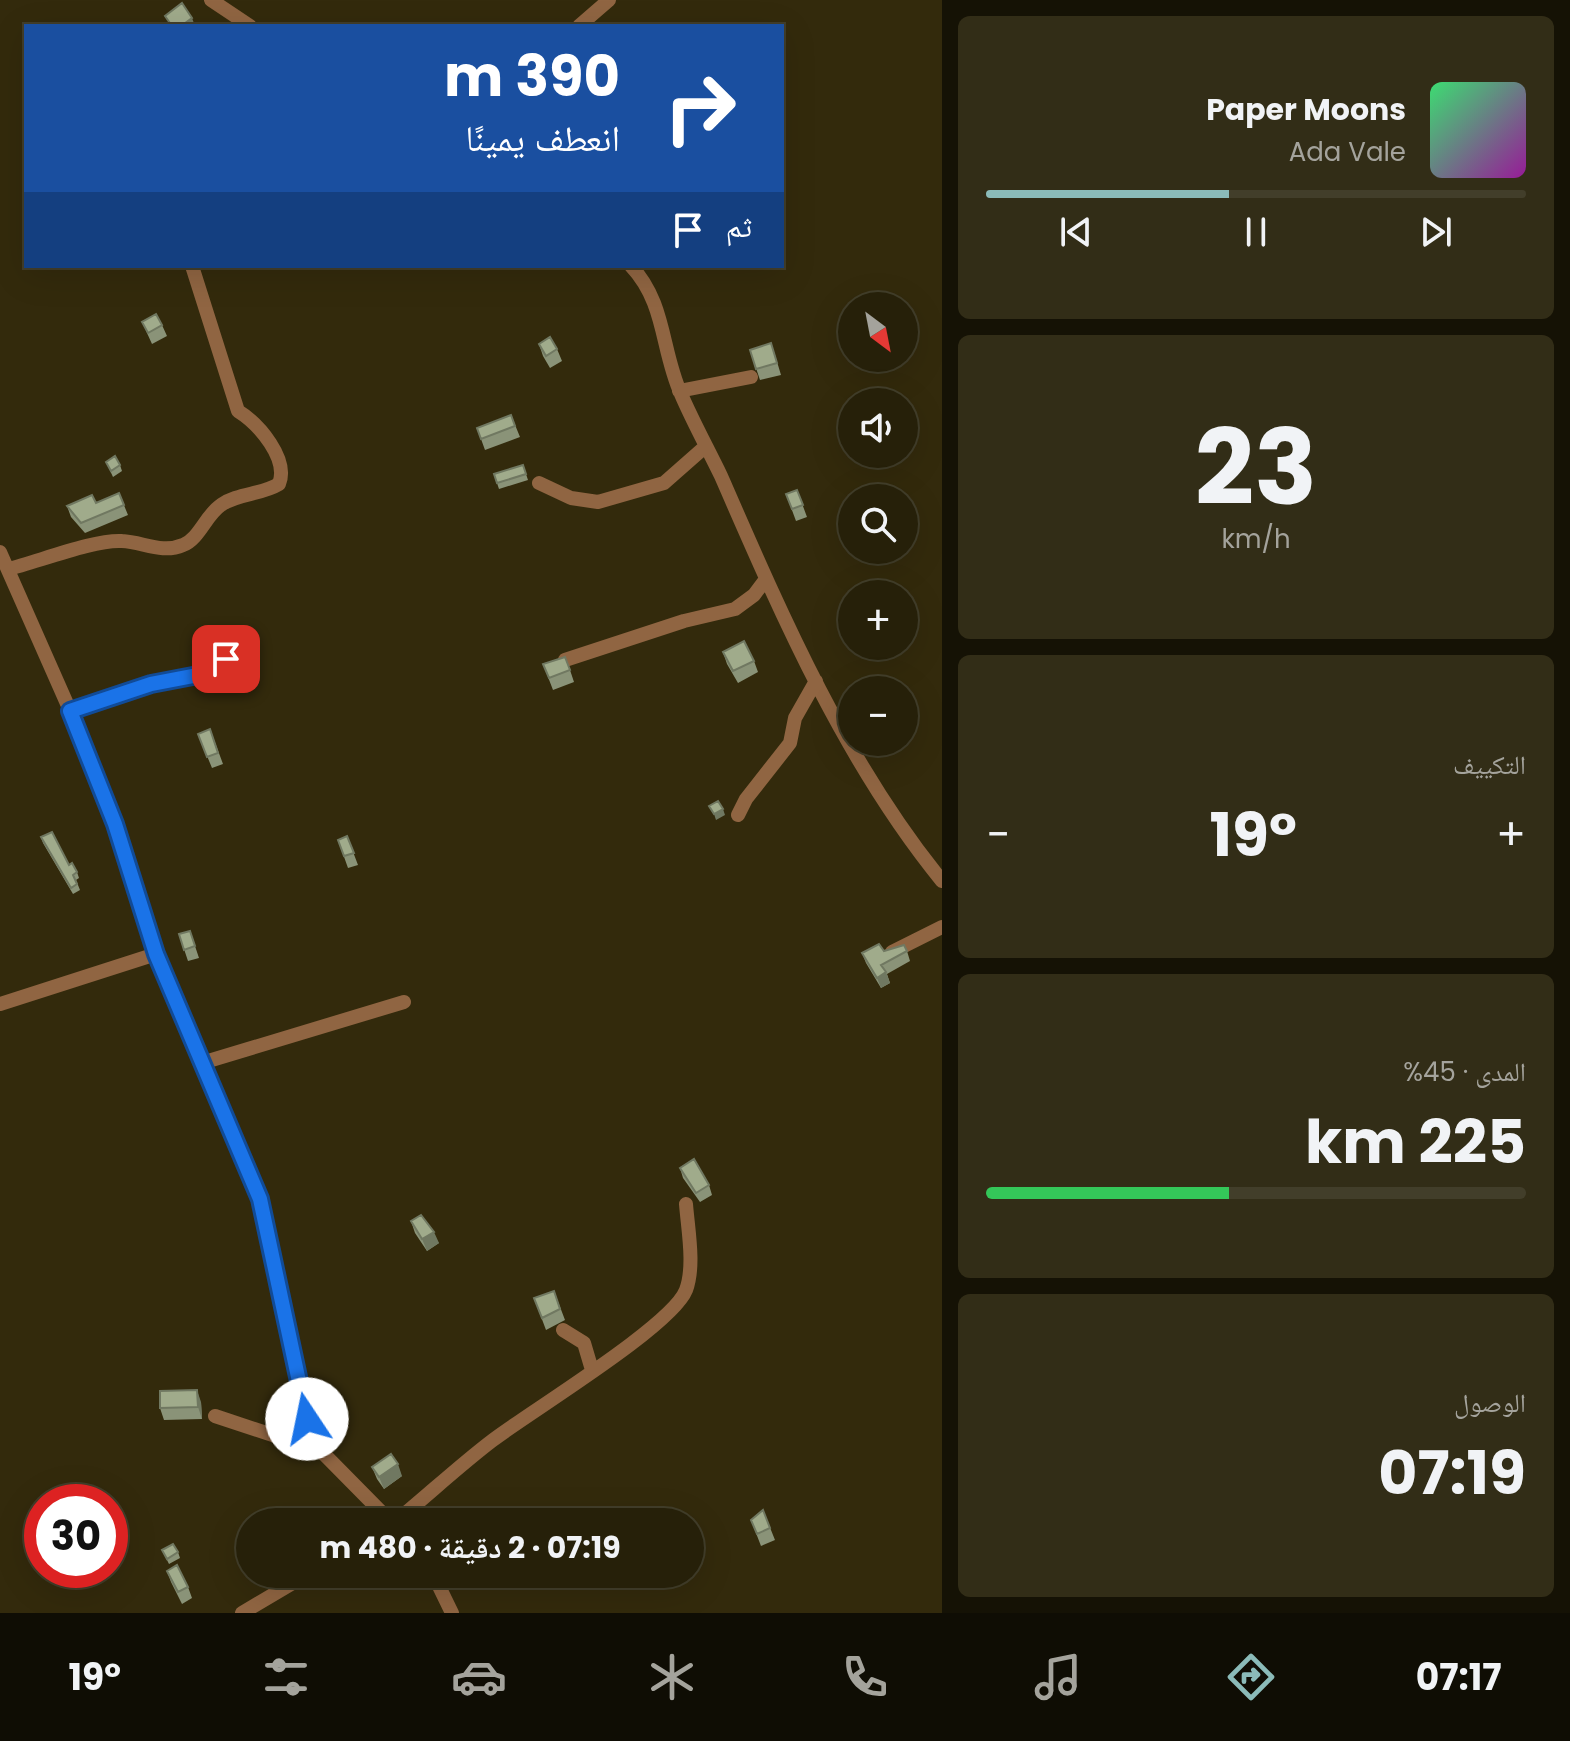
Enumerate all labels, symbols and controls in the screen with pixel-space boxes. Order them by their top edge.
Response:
text: 390 m [444,37,620,116]
icon: right [648,56,752,160]
text: Paper Moons [1206,88,1406,131]
text: انعطف يمينًا [465,113,620,164]
text: Ada Vale [1289,134,1406,170]
text: ثم [726,205,752,248]
icon: arrive [666,208,710,252]
icon: previous [1054,210,1098,254]
icon: pause [1234,210,1278,254]
icon: next [1414,210,1458,254]
north arrow [838,292,918,372]
map controls [838,292,918,756]
button: sound [838,388,918,468]
text: 23 [1195,395,1317,540]
button: search [838,484,918,564]
text: km/h [1221,521,1291,557]
button: + [838,580,918,660]
pin [192,625,260,693]
icon: arrive [204,637,248,681]
button: − [838,676,918,756]
text: التكييف [1453,747,1526,783]
text: 19° [1209,793,1297,877]
text: − [986,804,1010,865]
text: + [1496,804,1526,865]
text: المدى · 45% [1403,1054,1526,1090]
text: 225 km [1305,1100,1526,1184]
position arrow [265,1377,349,1461]
text: الوصول [1454,1385,1526,1421]
text: 07:19 [1378,1431,1526,1515]
speed limit sign: 30 [24,1484,128,1588]
text: 07:19 · 2 دقيقة · 480 m [319,1526,621,1569]
icon: filters [258,1649,314,1705]
icon: car [451,1649,507,1705]
icon: climate [644,1649,700,1705]
icon: phone [837,1649,893,1705]
icon: music [1030,1649,1086,1705]
icon: directions [1223,1649,1279,1705]
text: 19° [69,1652,121,1703]
text: 07:17 [1416,1652,1502,1703]

